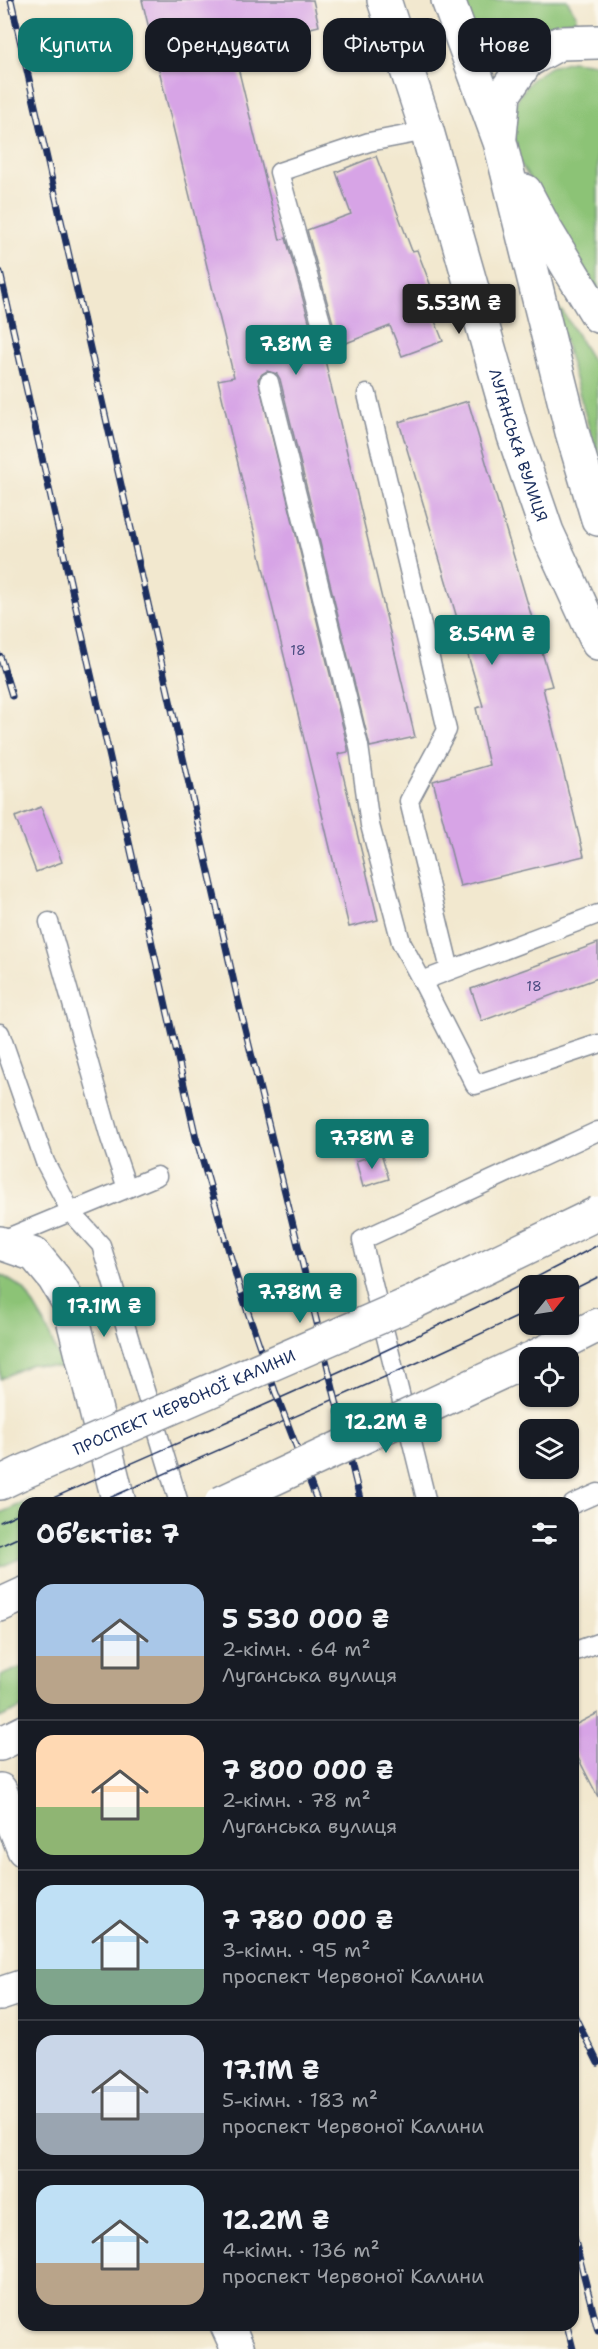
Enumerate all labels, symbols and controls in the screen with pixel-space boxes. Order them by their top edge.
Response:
chip: Купити [18,18,133,72]
chip: Орендувати [145,18,311,72]
chip: Фільтри [323,18,446,72]
chip: Нове [458,18,551,72]
pin: 5.53M ₴ [404,284,514,335]
text: 5.53M ₴ [417,290,501,316]
pin: 7.8M ₴ [247,325,345,376]
text: 7.8M ₴ [260,331,332,357]
street label: ЛУГАНСЬКА ВУЛИЦЯ [485,366,553,524]
pin: 8.54M ₴ [437,615,547,666]
text: 8.54M ₴ [449,621,535,647]
house number: 18 [290,641,306,659]
house number: 18 [526,977,542,995]
pin: 7.78M ₴ [317,1119,427,1170]
text: 7.78M ₴ [330,1125,414,1151]
pin: 7.78M ₴ [245,1273,355,1324]
north arrow [519,1275,579,1335]
map controls [519,1275,579,1479]
text: 7.78M ₴ [258,1279,342,1305]
pin: 17.1M ₴ [49,1287,159,1338]
text: 17.1M ₴ [66,1293,142,1319]
street label: ПРОСПЕКТ ЧЕРВОНОЇ КАЛИНИ [70,1344,299,1460]
button: locate [519,1347,579,1407]
pin: 12.2M ₴ [331,1403,441,1454]
text: 12.2M ₴ [345,1409,427,1435]
button: layers [519,1419,579,1479]
text: Об’єктів: 7 [36,1516,179,1551]
icon: filters [528,1517,561,1550]
text: 5 530 000 ₴ [222,1601,389,1636]
icon: home [84,1608,156,1680]
text: 2-кімн. · 64 m² [222,1636,371,1662]
text: Луганська вулиця [222,1662,397,1688]
text: 7 800 000 ₴ [222,1752,394,1787]
icon: home [84,1759,156,1831]
text: 2-кімн. · 78 m² [222,1787,371,1813]
text: Луганська вулиця [222,1813,397,1839]
text: 7 780 000 ₴ [222,1902,393,1937]
icon: home [84,1909,156,1981]
text: 3-кімн. · 95 m² [222,1937,371,1963]
text: проспект Червоної Калини [222,1963,484,1989]
text: 17.1M ₴ [222,2052,320,2087]
icon: home [84,2059,156,2131]
text: 5-кімн. · 183 m² [222,2087,378,2113]
text: проспект Червоної Калини [222,2113,484,2139]
text: 12.2M ₴ [222,2202,330,2237]
icon: home [84,2209,156,2281]
text: 4-кімн. · 136 m² [222,2237,380,2263]
text: проспект Червоної Калини [222,2263,484,2289]

